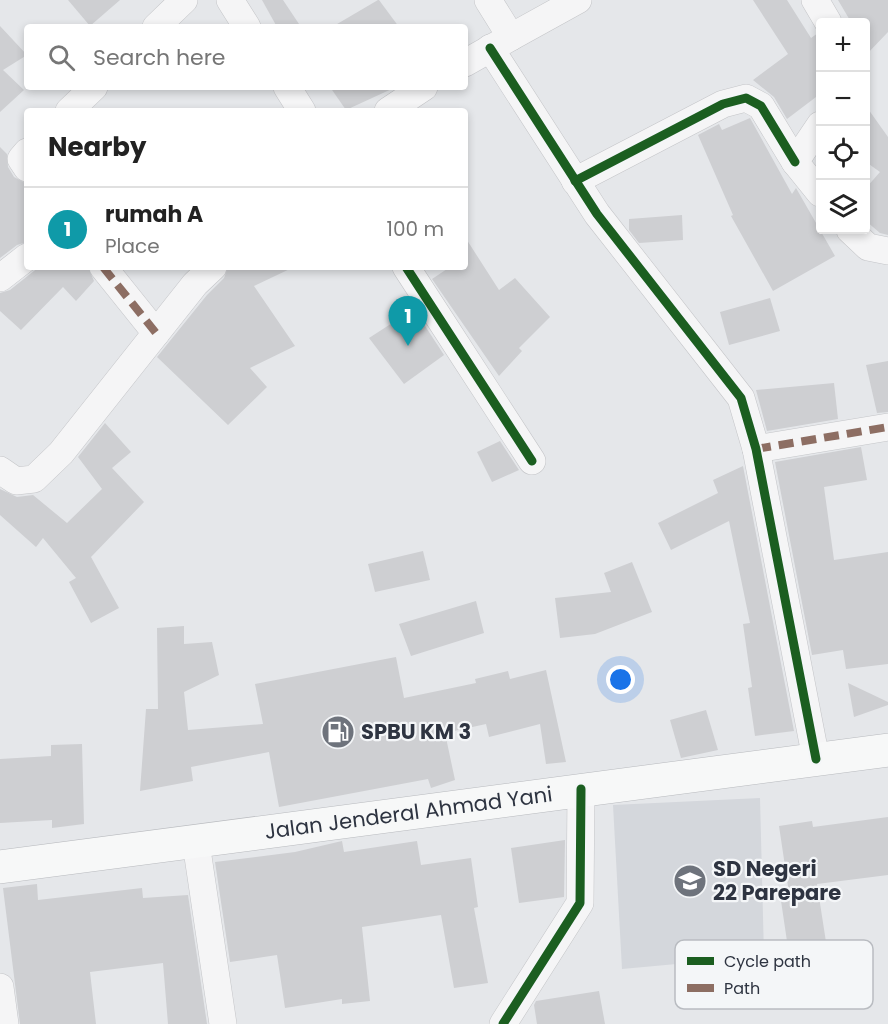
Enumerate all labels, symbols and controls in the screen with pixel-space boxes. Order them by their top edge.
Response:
map controls [816,18,870,234]
button: + [816,18,870,72]
search box [24,24,468,90]
icon: search [45,41,78,74]
text: Search here [93,42,226,73]
button: − [816,72,870,126]
button: locate [816,126,870,180]
text: Nearby [48,129,146,165]
button: layers [816,180,870,234]
text: rumah A [105,199,203,230]
text: 1 [64,215,71,243]
text: 100 m [387,215,444,243]
text: Place [105,232,160,260]
pin: 1 [388,296,428,346]
your location [606,665,635,694]
fuel station icon: SPBU KM 3 [320,714,356,750]
place label: SPBU KM 3 [361,717,471,746]
street label: Jalan Jenderal Ahmad Yani [263,779,554,846]
place label: SD Negeri 22 Parepare [713,854,841,907]
school or university icon: SD Negeri 22 Parepare [672,863,708,899]
legend [675,940,873,1009]
text: Cycle path [724,950,811,973]
text: Path [724,977,760,1000]

